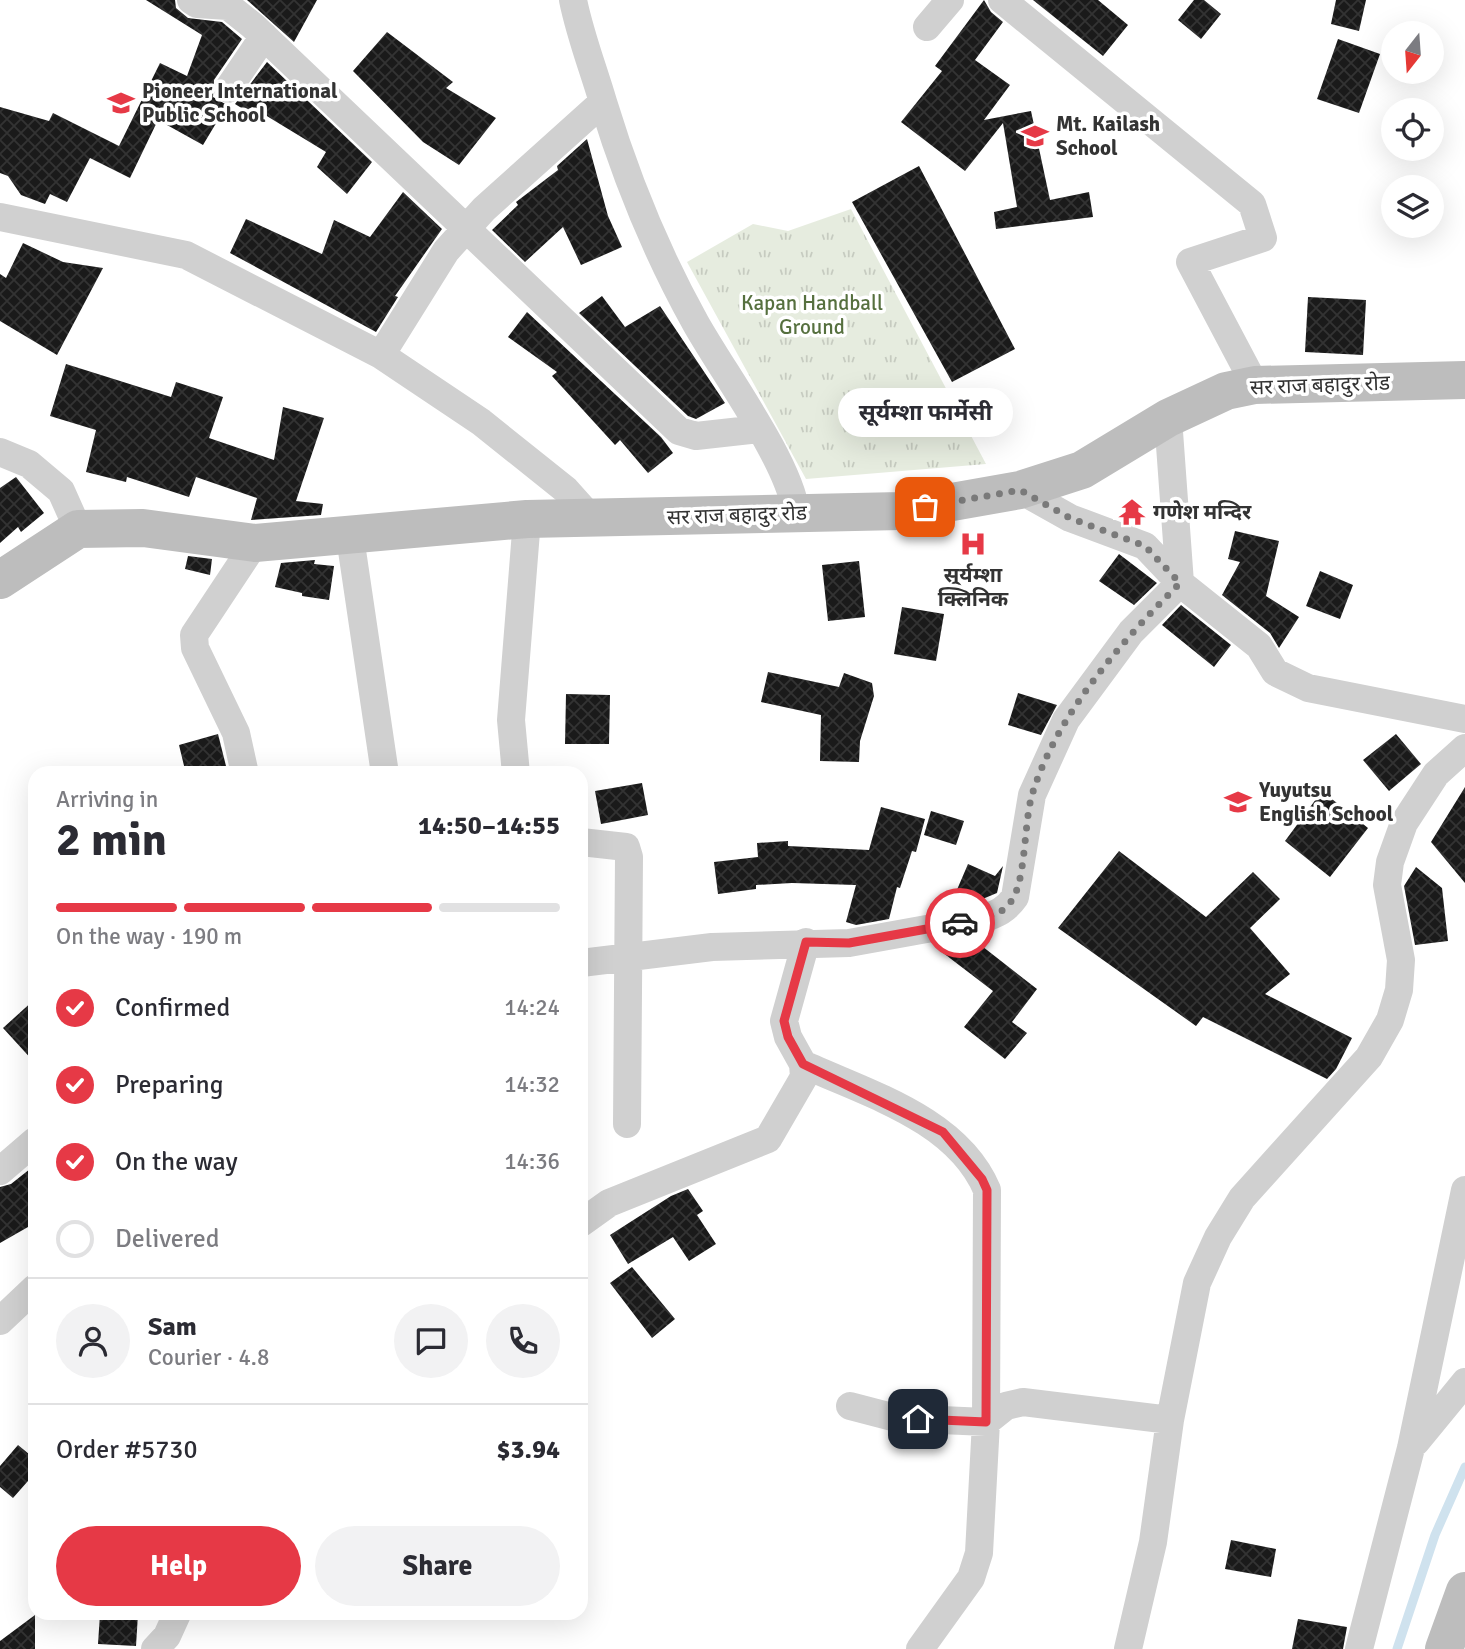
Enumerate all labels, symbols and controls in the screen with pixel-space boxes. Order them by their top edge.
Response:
north arrow [1381,21,1444,84]
map controls [1381,21,1444,238]
place label: Pioneer International Public School [142,78,338,128]
school or university icon: Pioneer International Public School [106,88,136,118]
button: locate [1381,98,1444,161]
place label: Mt. Kailash School [1056,111,1160,161]
school or university icon: Mt. Kailash School [1020,121,1050,151]
button: layers [1381,175,1444,238]
park label: Kapan Handball Ground [741,290,883,340]
street label: सर राज बहादुर रोड [1250,370,1391,401]
callout: सूर्यम्शा फार्मेसी [838,388,1012,437]
text: सूर्यम्शा फार्मेसी [859,398,992,427]
pin [895,477,955,537]
icon: bag [906,488,944,526]
temple icon: गणेश मन्दिर [1117,497,1147,527]
place label: गणेश मन्दिर [1153,499,1252,525]
street label: सर राज बहादुर रोड [667,500,808,531]
hospital icon: सूर्यम्शा क्लिनिक [958,529,988,559]
place label: सूर्यम्शा क्लिनिक [938,562,1009,612]
place label: Yuyutsu English School [1258,777,1394,827]
text: Arriving in [56,785,158,814]
school or university icon: Yuyutsu English School [1223,787,1253,817]
text: 14:50–14:55 [418,810,560,842]
text: 2 min [56,812,167,868]
courier [925,888,995,958]
icon: car [941,904,979,942]
text: On the way · 190 m [56,922,242,951]
icon: check [56,989,94,1027]
text: Confirmed [115,992,230,1024]
text: 14:24 [504,993,560,1022]
icon: check [56,1066,94,1104]
text: Preparing [115,1069,223,1101]
text: 14:32 [504,1070,560,1099]
icon: check [56,1143,94,1181]
text: On the way [115,1146,238,1178]
text: 14:36 [504,1147,560,1176]
text: Delivered [115,1223,220,1255]
button: person [56,1304,130,1378]
button: chat [394,1304,468,1378]
button: phone [486,1304,560,1378]
text: Sam [148,1311,197,1343]
text: Courier · 4.8 [148,1343,269,1372]
pin [888,1389,948,1449]
icon: home [899,1400,937,1438]
text: Order #5730 [56,1434,197,1466]
text: $3.94 [496,1434,560,1466]
button: Help [56,1526,301,1606]
button: Share [315,1526,560,1606]

